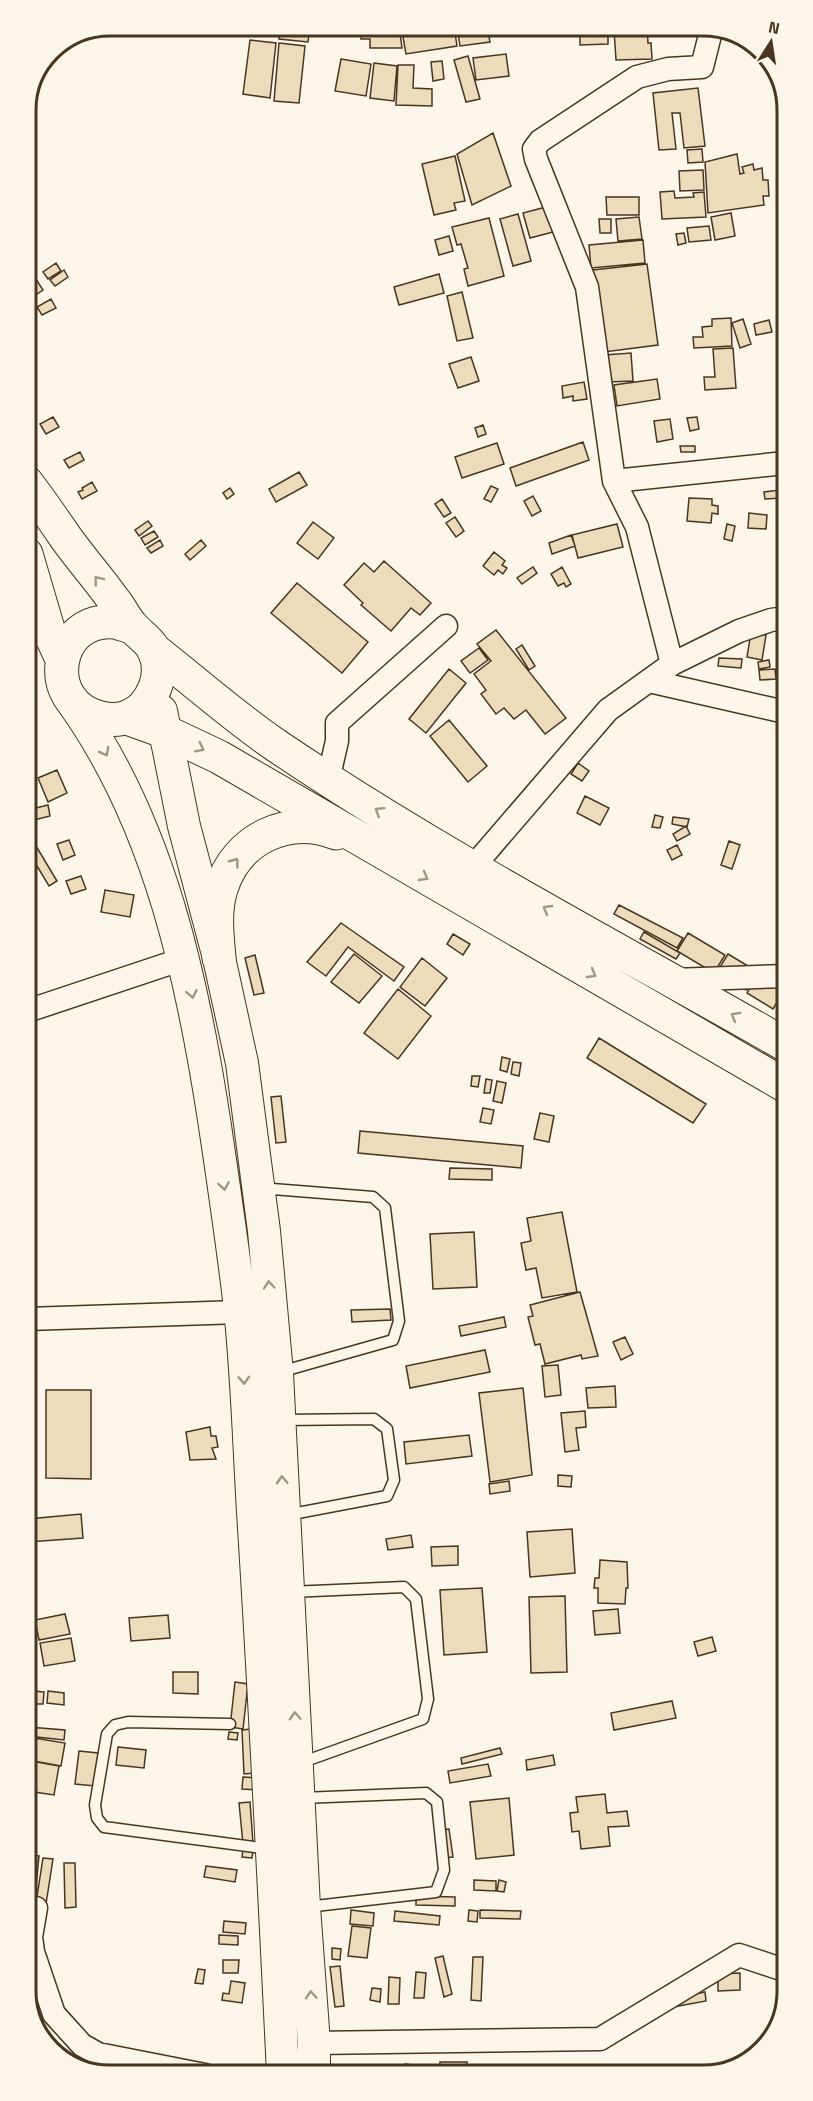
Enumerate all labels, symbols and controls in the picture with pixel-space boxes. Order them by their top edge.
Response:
north arrow [741,12,801,72]
text: N [766,14,782,40]
one-way arrow [95,575,106,586]
one-way arrow [194,740,205,752]
one-way arrow [98,745,109,756]
one-way arrow [375,807,385,819]
one-way arrow [228,857,239,868]
one-way arrow [417,870,428,881]
one-way arrow [543,905,553,916]
one-way arrow [586,967,597,979]
one-way arrow [185,988,198,998]
one-way arrow [731,1011,741,1023]
one-way arrow [217,1181,229,1191]
one-way arrow [263,1281,276,1290]
one-way arrow [238,1375,251,1384]
one-way arrow [276,1475,289,1484]
one-way arrow [288,1712,301,1721]
one-way arrow [304,1990,317,1999]

